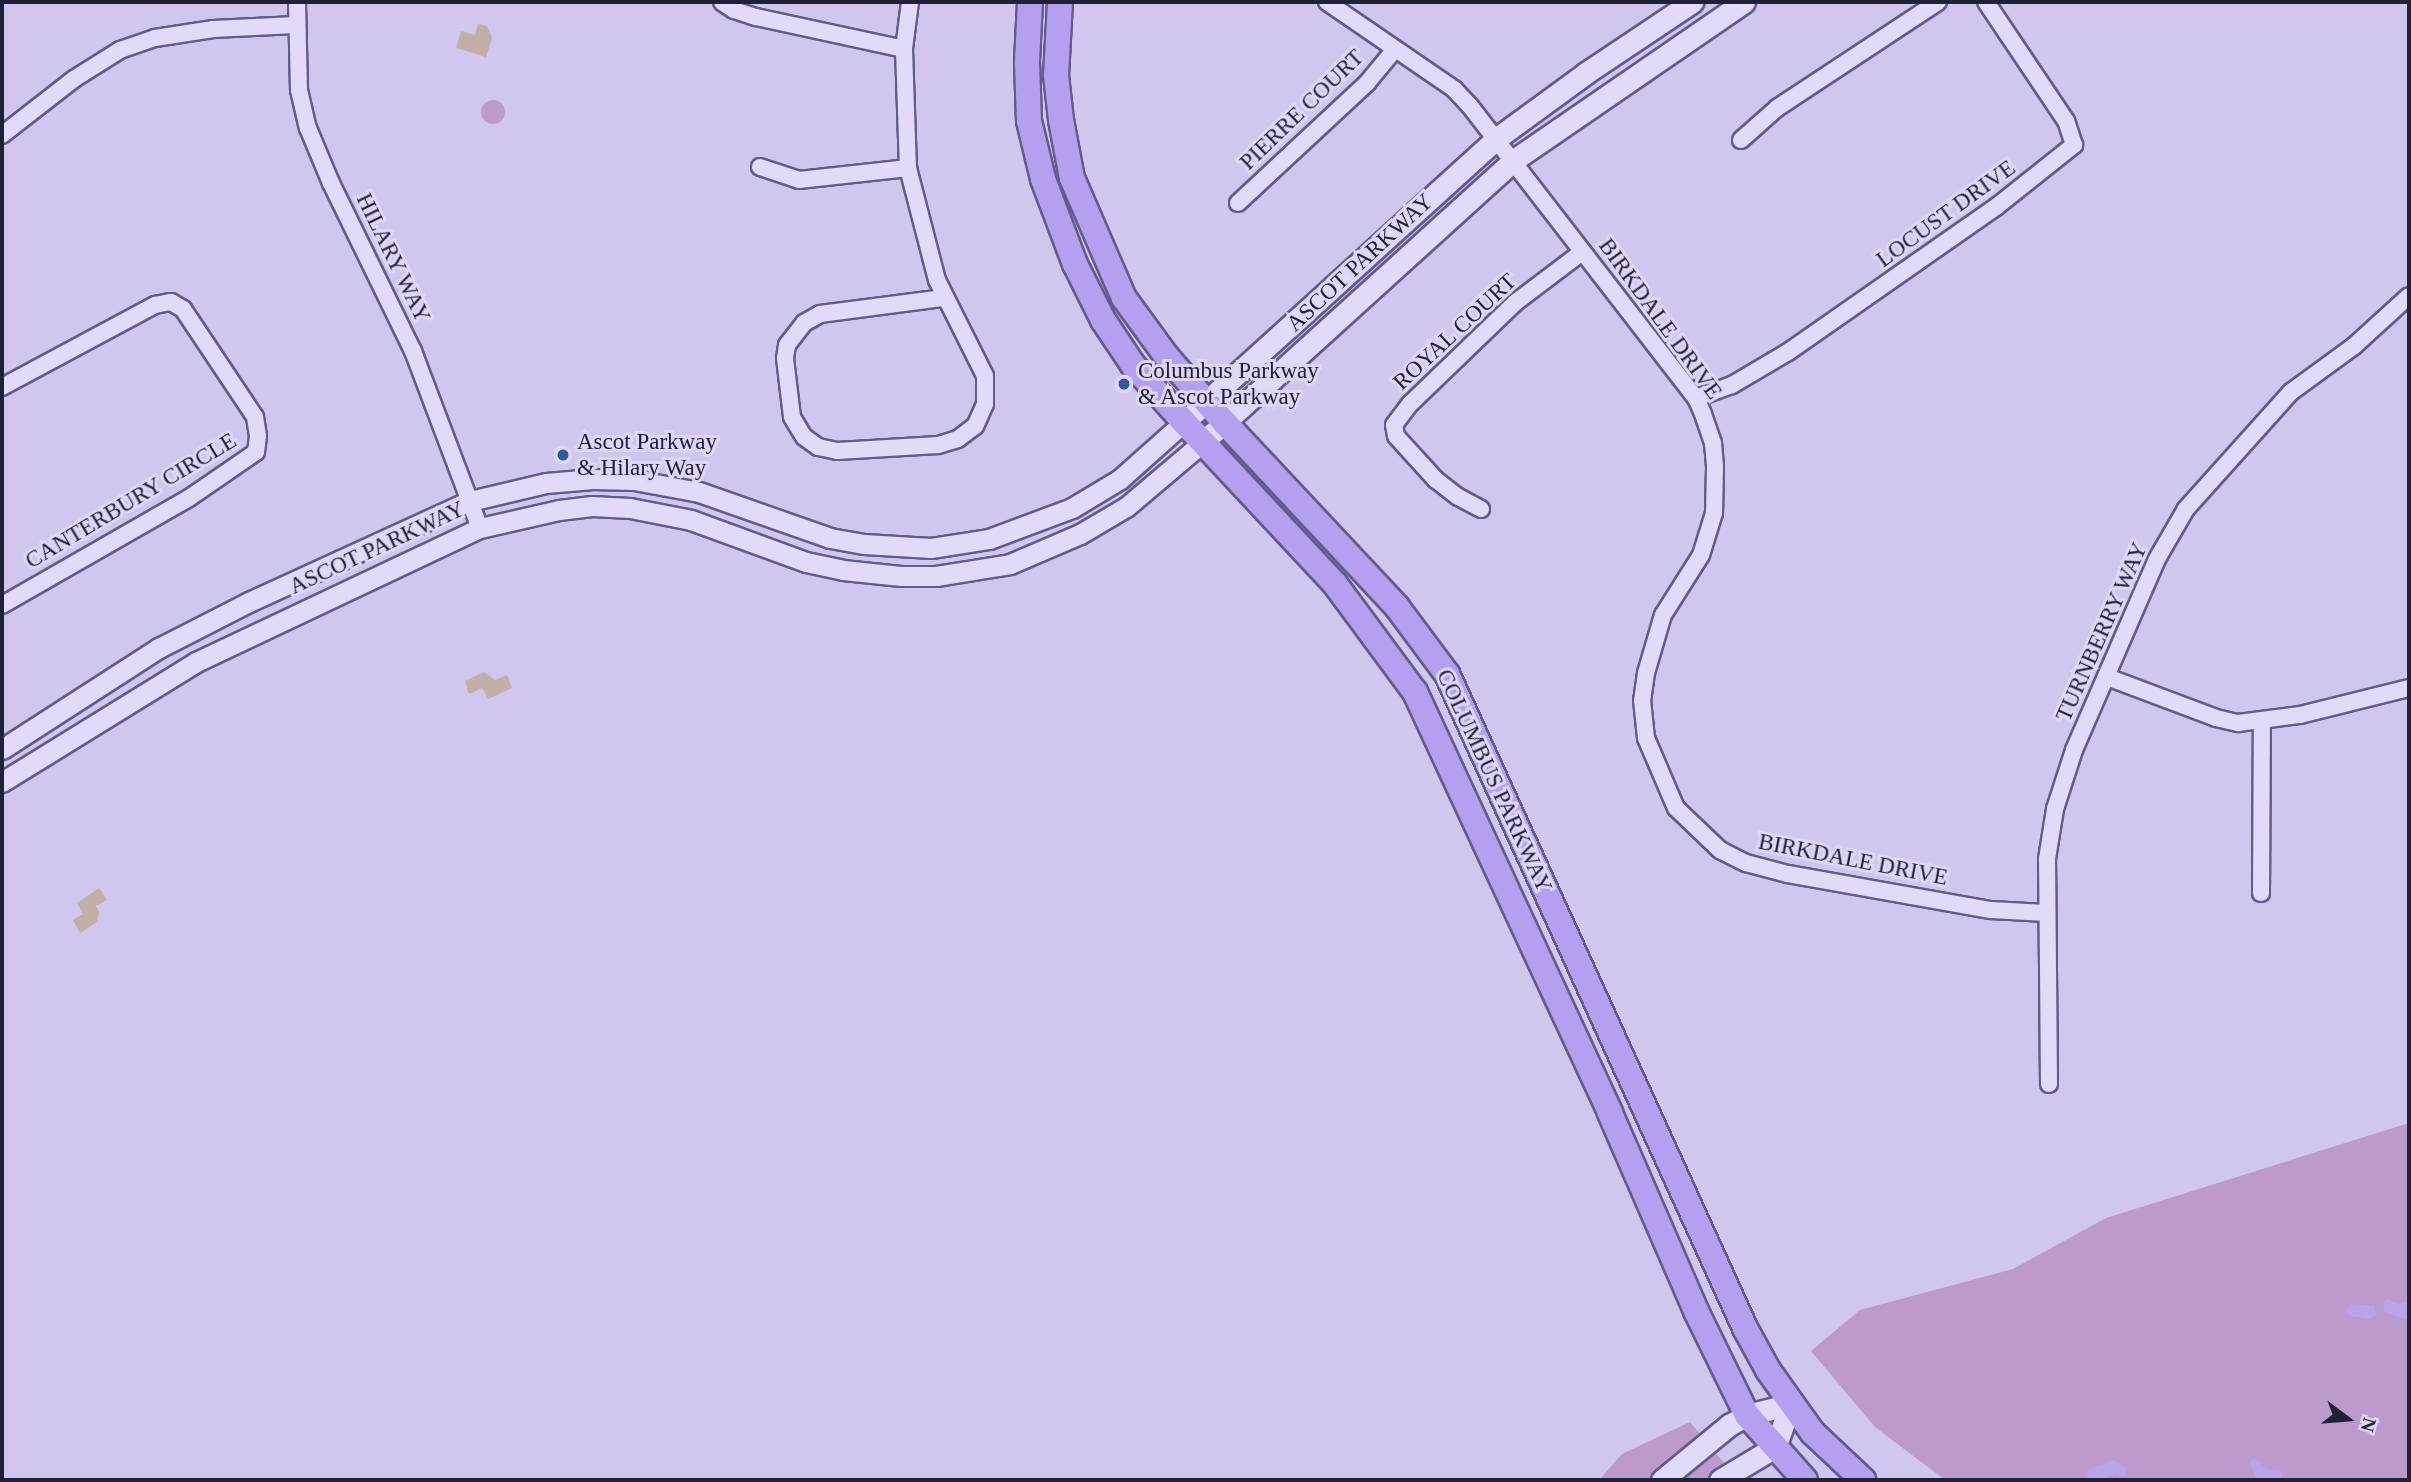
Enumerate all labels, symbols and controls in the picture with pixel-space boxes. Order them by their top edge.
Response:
street label: PIERRE COURT [1234,44,1370,176]
street label: LOCUST DRIVE [1871,154,2021,274]
street label: HILARY WAY [350,188,436,328]
street label: ASCOT PARKWAY [1281,188,1439,338]
street label: BIRKDALE DRIVE [1592,233,1728,405]
street label: ROYAL COURT [1387,268,1523,396]
place label: Columbus Parkway & Ascot Parkway [1138,357,1319,411]
marker: Columbus Parkway & Ascot Parkway [1116,376,1132,392]
street label: CANTERBURY CIRCLE [20,427,242,575]
place label: Ascot Parkway & Hilary Way [577,428,717,482]
marker: Ascot Parkway & Hilary Way [555,447,571,463]
street label: ASCOT PARKWAY [285,495,469,601]
street label: TURNBERRY WAY [2050,538,2154,726]
street label: COLUMBUS PARKWAY [1430,665,1558,897]
street label: BIRKDALE DRIVE [1756,828,1950,892]
north arrow [2313,1384,2383,1454]
text: N [2357,1415,2381,1434]

